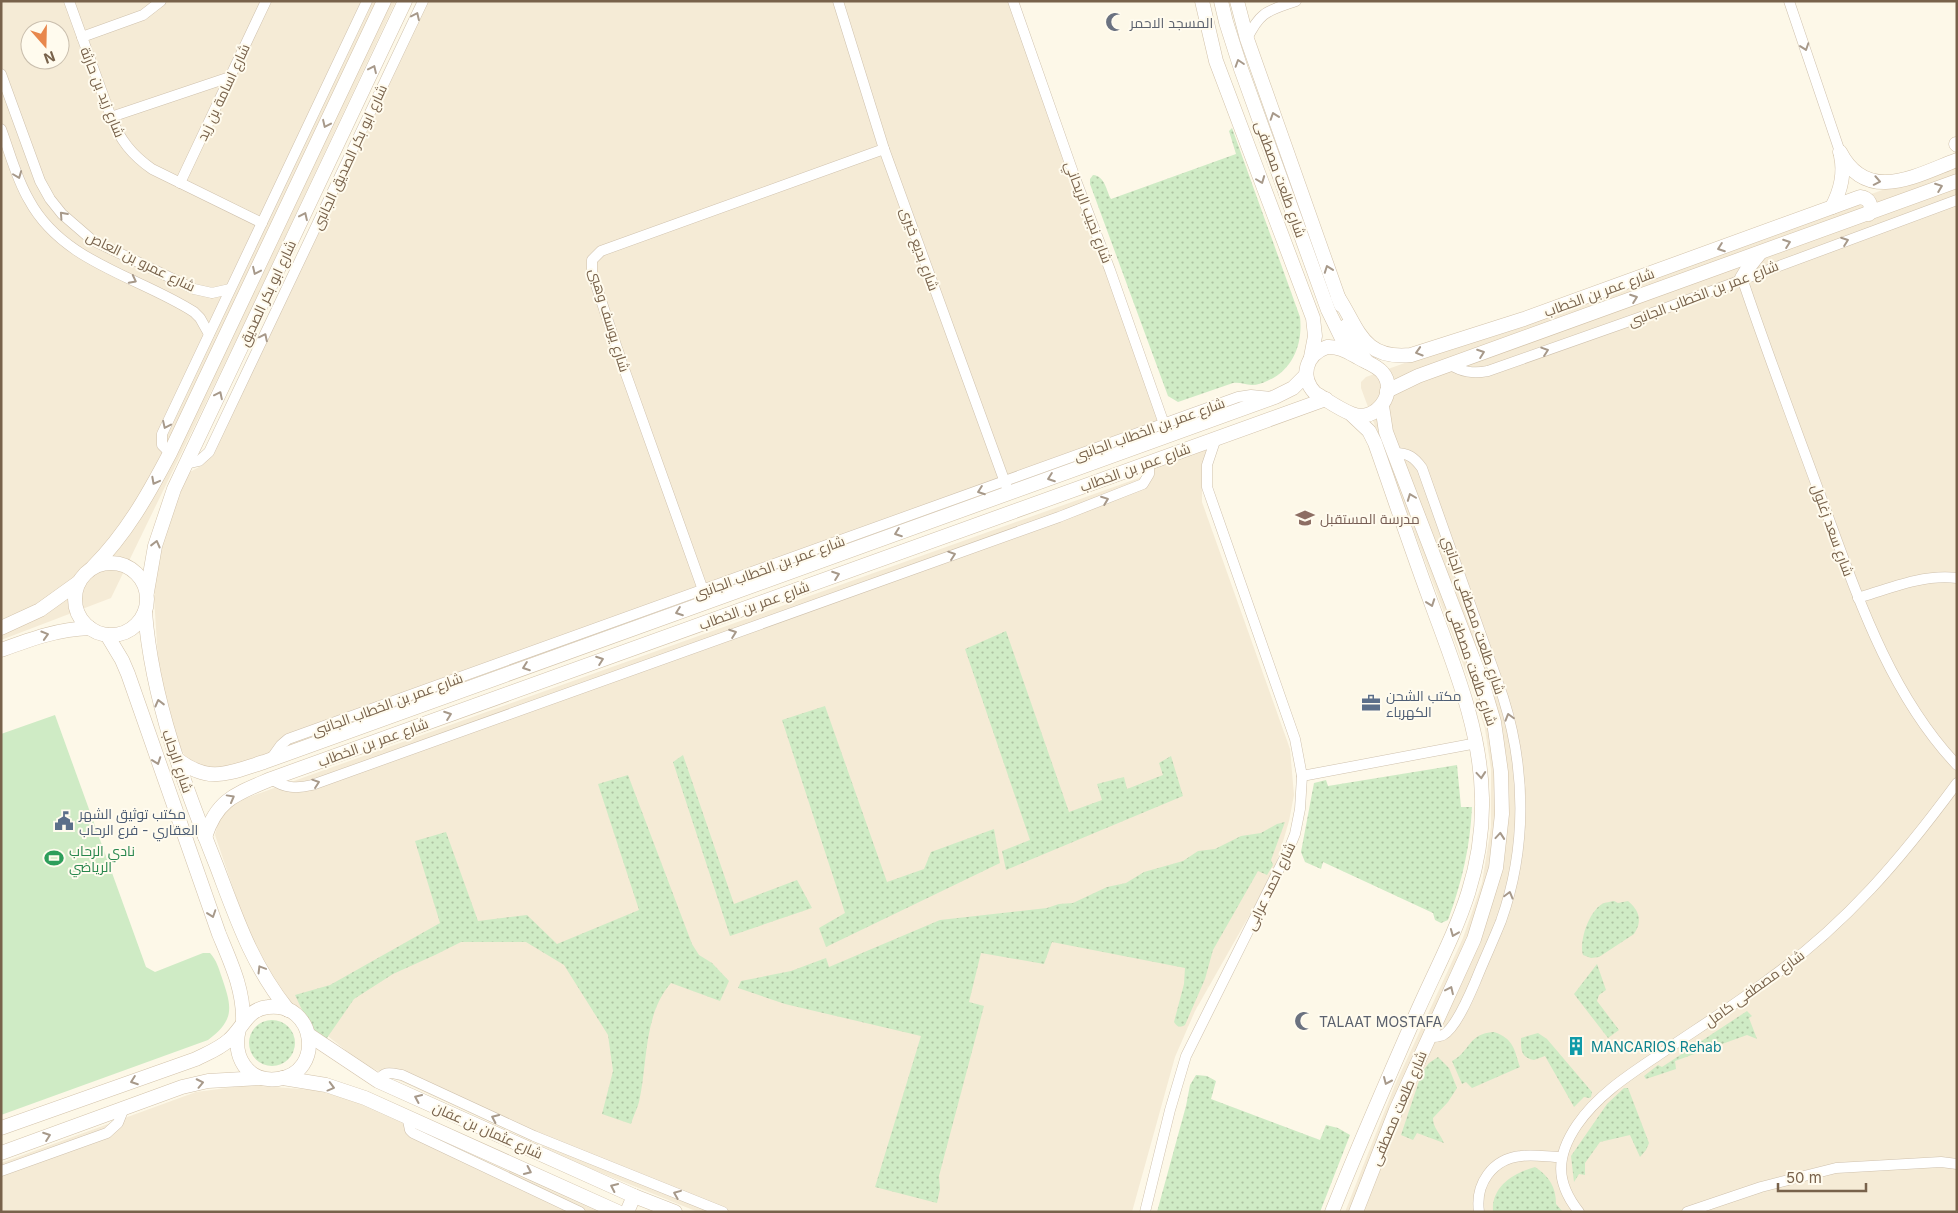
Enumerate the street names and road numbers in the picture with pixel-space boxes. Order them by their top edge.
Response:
street label: شارع اسامة بن زيد [193,41,254,144]
street label: شارع زيد بن حارثة [76,44,129,140]
street label: شارع ابو بكر الصديق الجانبى [308,82,391,233]
street label: شارع طلعت مصطفى [1251,118,1310,240]
street label: شارع نجيب الريحاني [1058,158,1116,267]
street label: شارع بديع خيرى [896,205,943,293]
street label: شارع عمرو بن العاص [83,227,198,296]
street label: شارع ابو بكر الصديق [235,237,300,349]
street label: شارع عمر بن الخطاب الجانبى [1625,256,1781,330]
street label: شارع عمر بن الخطاب [1542,264,1657,321]
street label: شارع يوسف وهبى [585,266,634,374]
street label: شارع عمر بن الخطاب الجانبى [1071,394,1227,465]
street label: شارع عمر بن الخطاب [1078,439,1193,496]
street label: شارع سعد زغلول [1808,482,1858,579]
street label: شارع عمر بن الخطاب الجانبى [691,532,847,603]
street label: شارع طلعت مصطفى الجانبي [1439,534,1509,696]
street label: شارع عمر بن الخطاب [697,577,812,634]
street label: شارع طلعت مصطفى [1445,606,1501,728]
street label: شارع عمر بن الخطاب الجانبى [309,669,465,740]
street label: شارع عمر بن الخطاب [316,714,431,771]
street label: شارع الرحاب [158,727,197,795]
street label: شارع احمد عرابى [1241,839,1300,933]
street label: شارع مصطفى كامل [1701,946,1808,1031]
street label: شارع طلعت مصطفى [1366,1048,1431,1168]
street label: شارع عثمان بن عفان [430,1098,546,1163]

